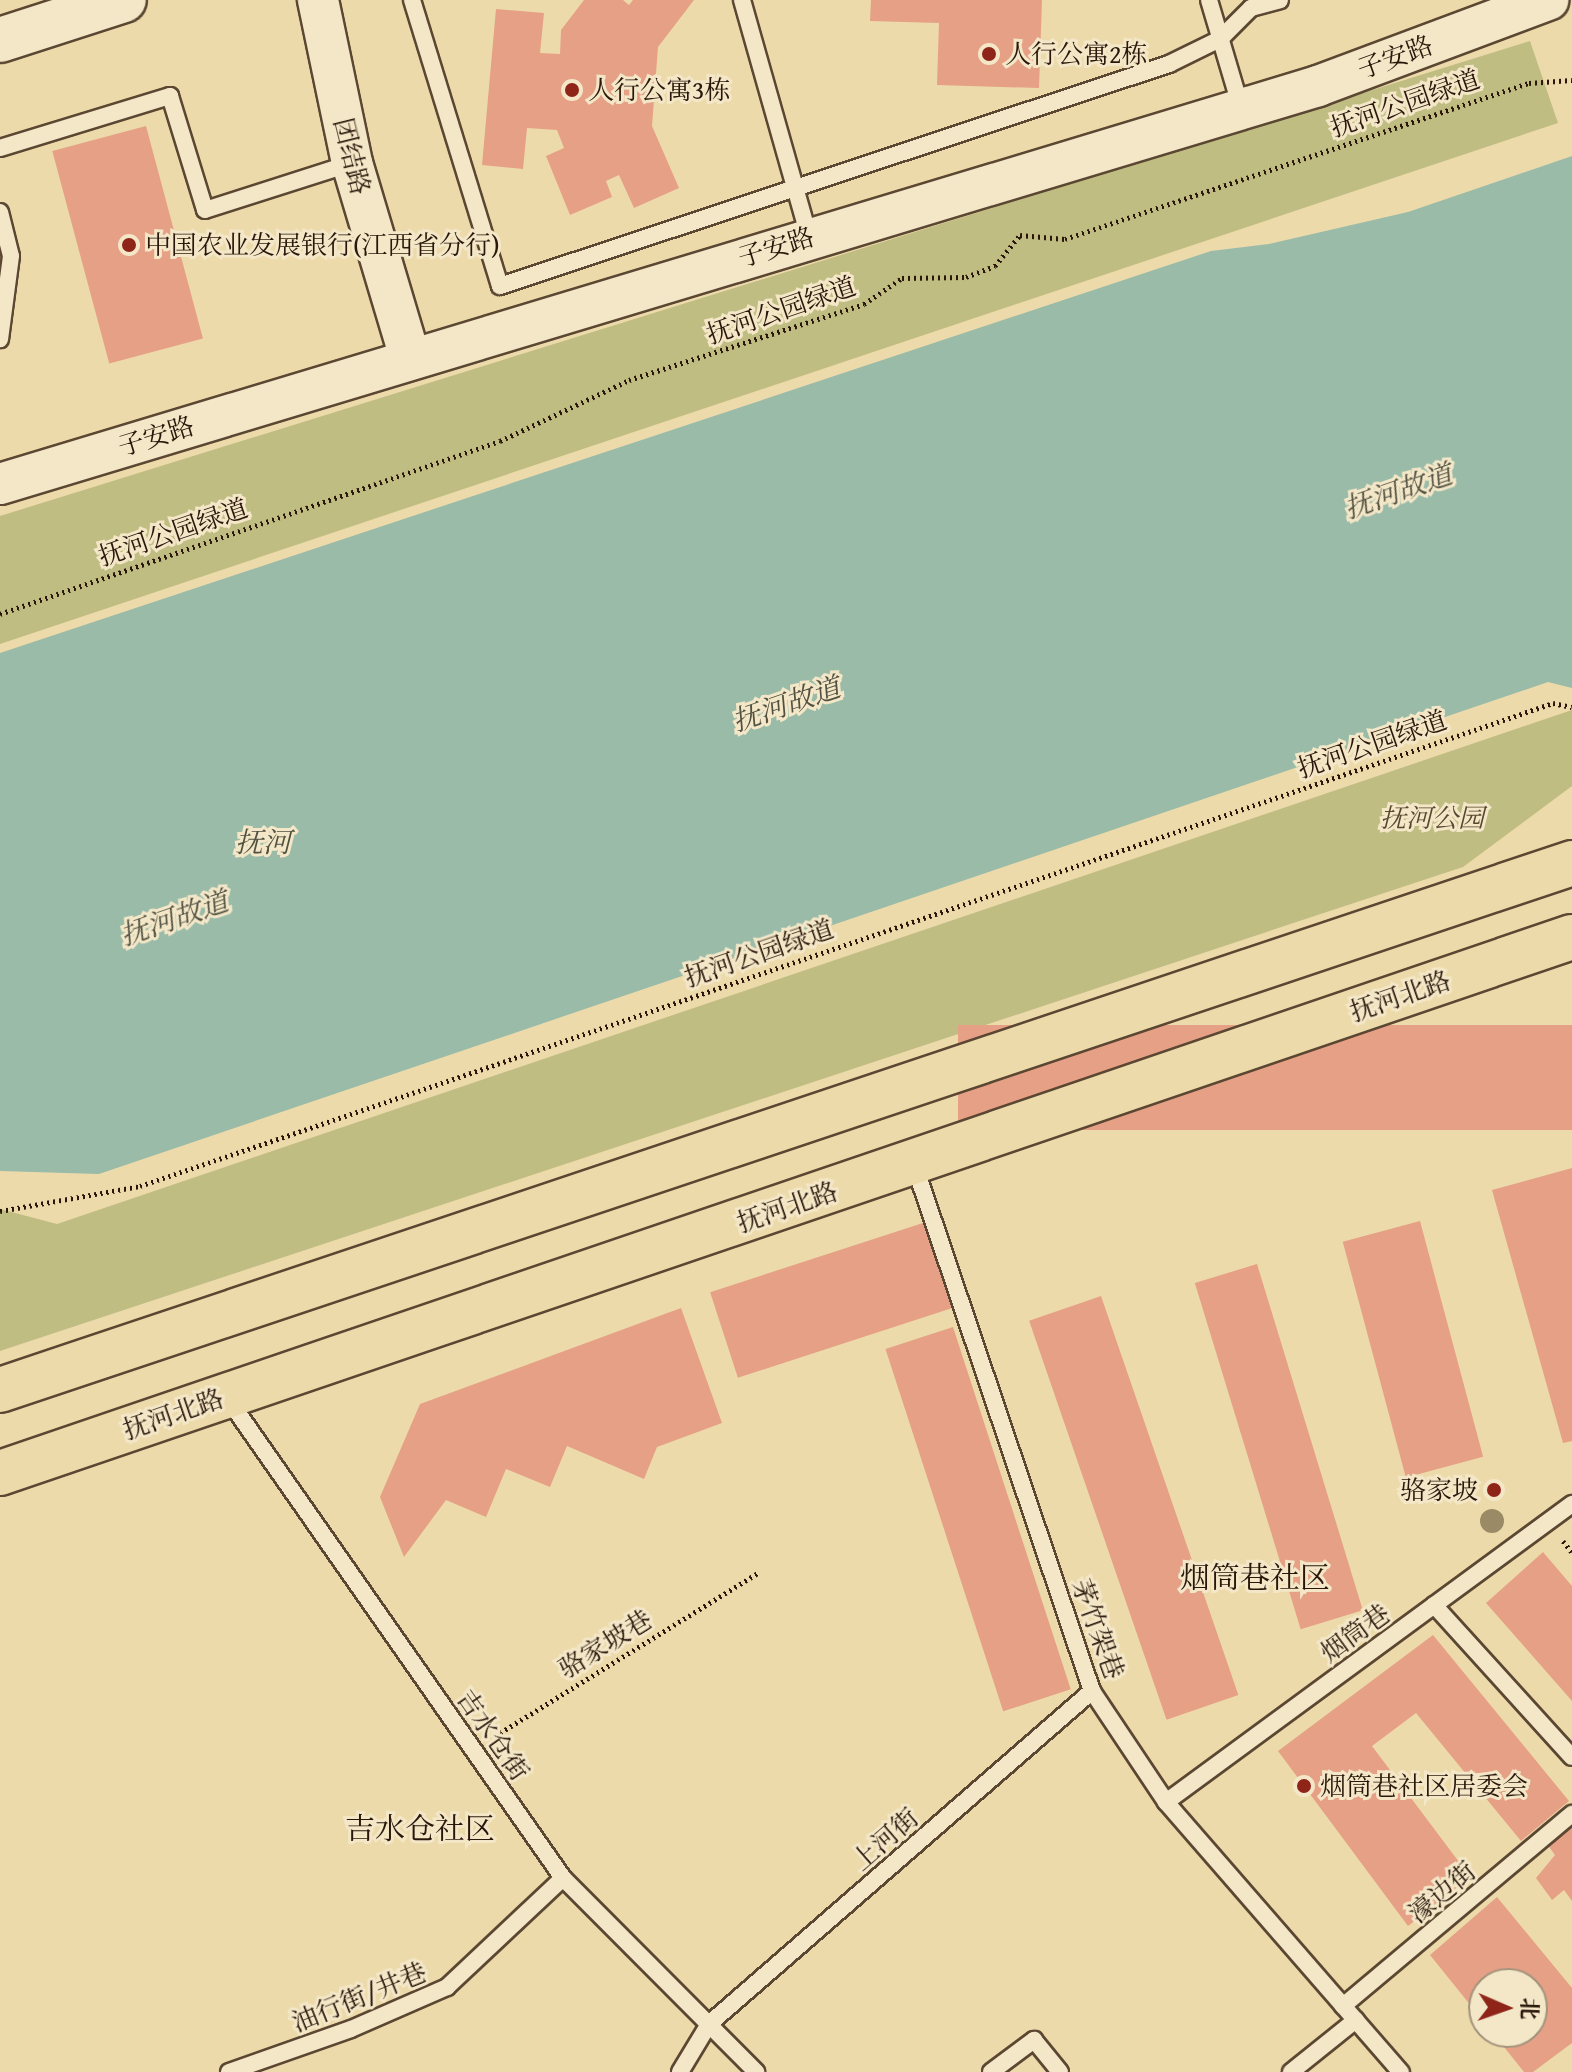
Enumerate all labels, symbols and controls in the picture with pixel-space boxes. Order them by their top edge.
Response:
street label: 子安路 [1353,29,1437,85]
place label: 人行公寓2栋 [1005,38,1148,70]
marker: 人行公寓2栋 [980,45,998,63]
street label: 抚河公园绿道 [1326,63,1484,143]
place label: 人行公寓3栋 [588,74,731,106]
marker: 人行公寓3栋 [563,81,581,99]
street label: 团结路 [327,114,377,198]
street label: 子安路 [734,221,818,273]
place label: 中国农业发展银行(江西省分行) [145,229,500,261]
marker: 中国农业发展银行(江西省分行) [120,236,138,254]
street label: 抚河公园绿道 [702,270,860,350]
street label: 子安路 [114,410,198,462]
water label: 抚河故道 [1340,457,1456,525]
street label: 抚河公园绿道 [94,492,252,572]
water label: 抚河故道 [728,670,844,738]
street label: 抚河公园绿道 [1293,704,1451,784]
park label: 抚河公园 [1380,802,1484,834]
water label: 抚河 [235,825,291,859]
water label: 抚河故道 [116,884,232,952]
street label: 抚河公园绿道 [680,913,838,993]
street label: 抚河北路 [1346,964,1454,1028]
street label: 抚河北路 [733,1175,841,1239]
street label: 抚河北路 [119,1382,227,1446]
place label: 骆家坡 [1400,1474,1478,1506]
marker: 骆家坡 [1485,1481,1503,1499]
district label: 烟筒巷社区 [1180,1559,1330,1595]
street label: 茅竹架巷 [1066,1575,1130,1683]
street label: 烟筒巷 [1314,1597,1396,1669]
street label: 骆家坡巷 [553,1603,657,1685]
street label: 吉水仓街 [450,1683,536,1787]
place label: 烟筒巷社区居委会 [1320,1770,1528,1802]
marker: 烟筒巷社区居委会 [1295,1777,1313,1795]
street label: 上河街 [845,1802,925,1876]
district label: 吉水仓社区 [345,1810,495,1846]
street label: 濠边街 [1402,1855,1482,1929]
street label: 油行街/井巷 [287,1956,431,2038]
north arrow [1468,1968,1548,2048]
text: 北 [1514,1997,1546,2020]

